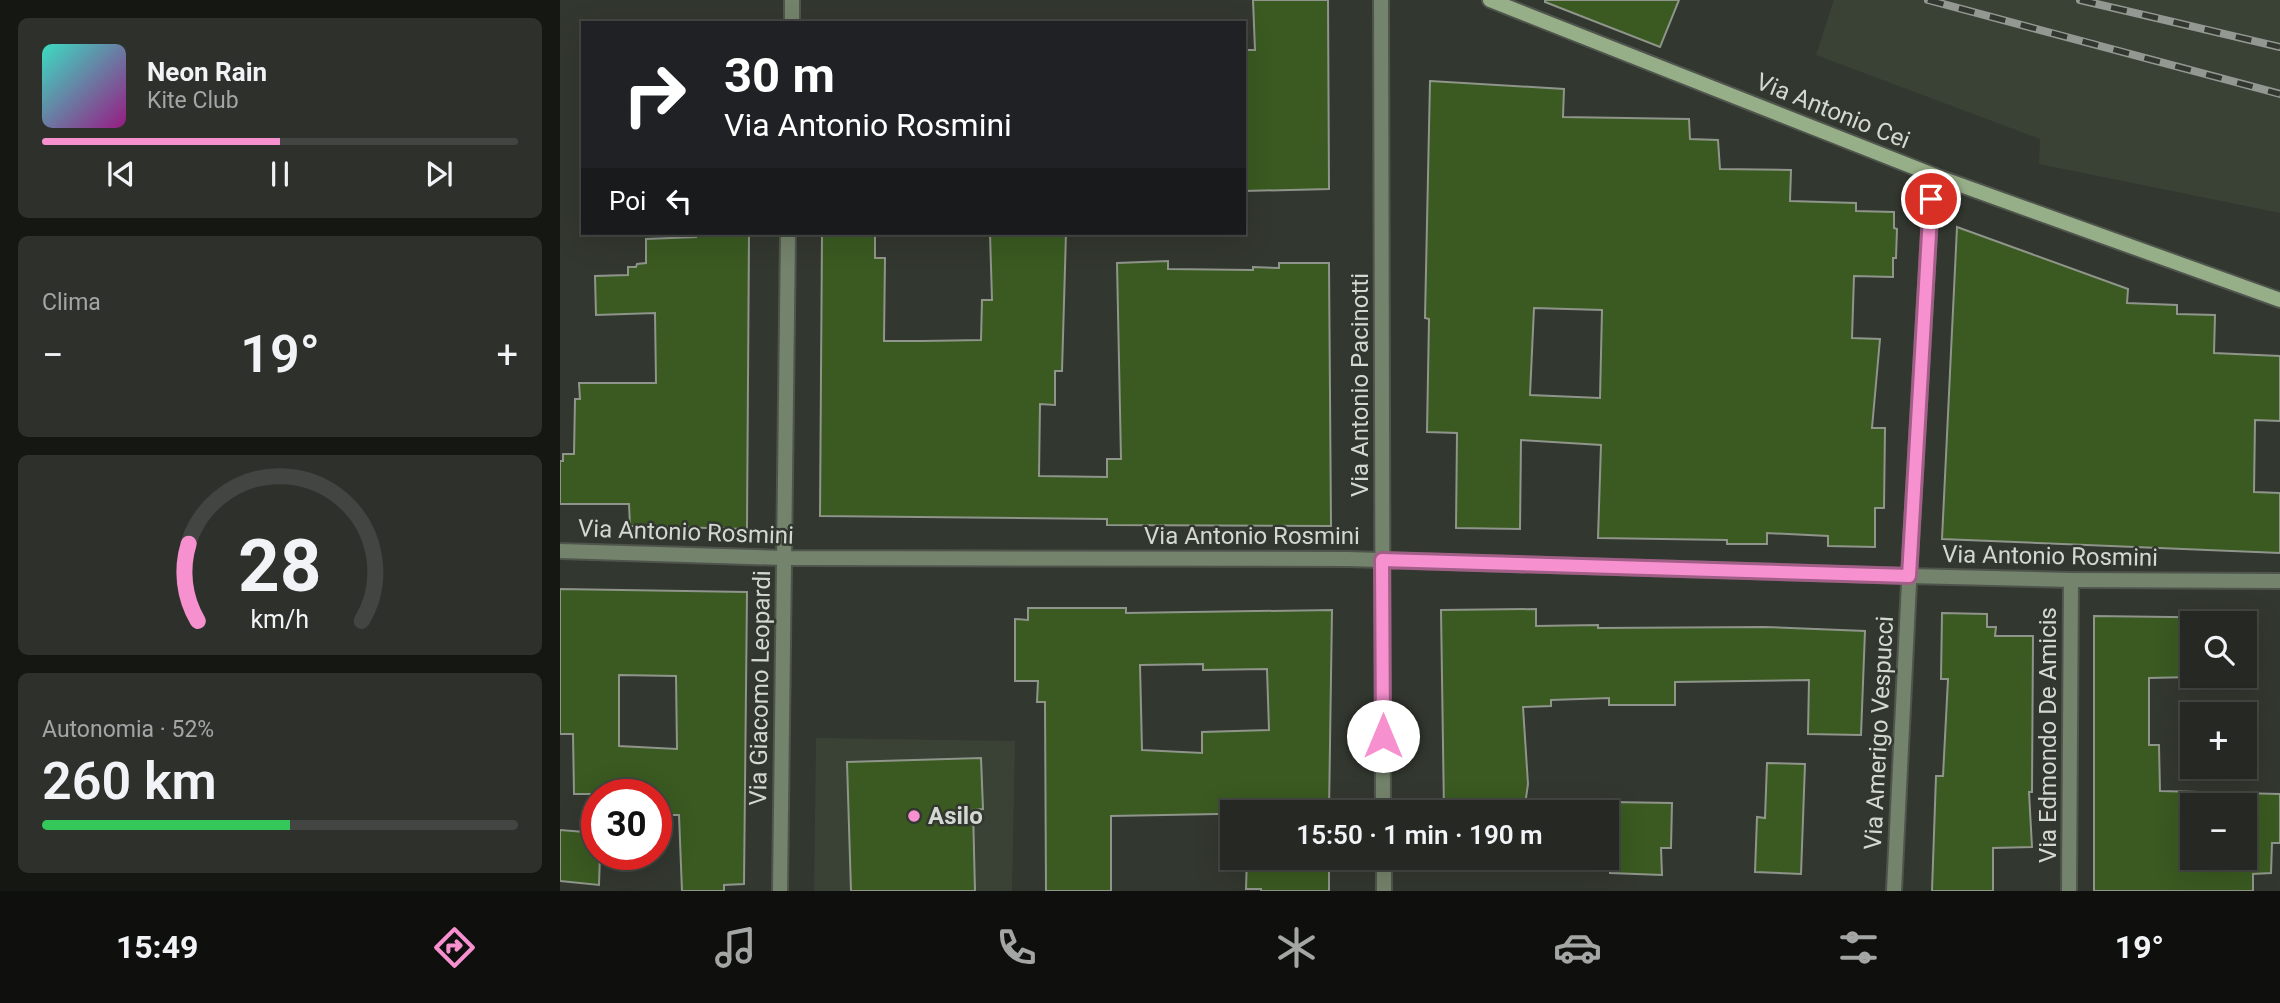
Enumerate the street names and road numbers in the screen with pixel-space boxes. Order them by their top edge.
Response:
street label: Via Antonio Cei [1752,67,1914,155]
street label: Via Antonio Pacinotti [1346,273,1374,497]
street label: Via Antonio Rosmini [578,514,794,550]
street label: Via Antonio Rosmini [1144,522,1360,550]
street label: Via Antonio Rosmini [1942,540,2158,572]
street label: Via Giacomo Leopardi [744,570,776,806]
street label: Via Edmondo De Amicis [2034,607,2062,863]
street label: Via Amerigo Vespucci [1859,615,1899,851]

